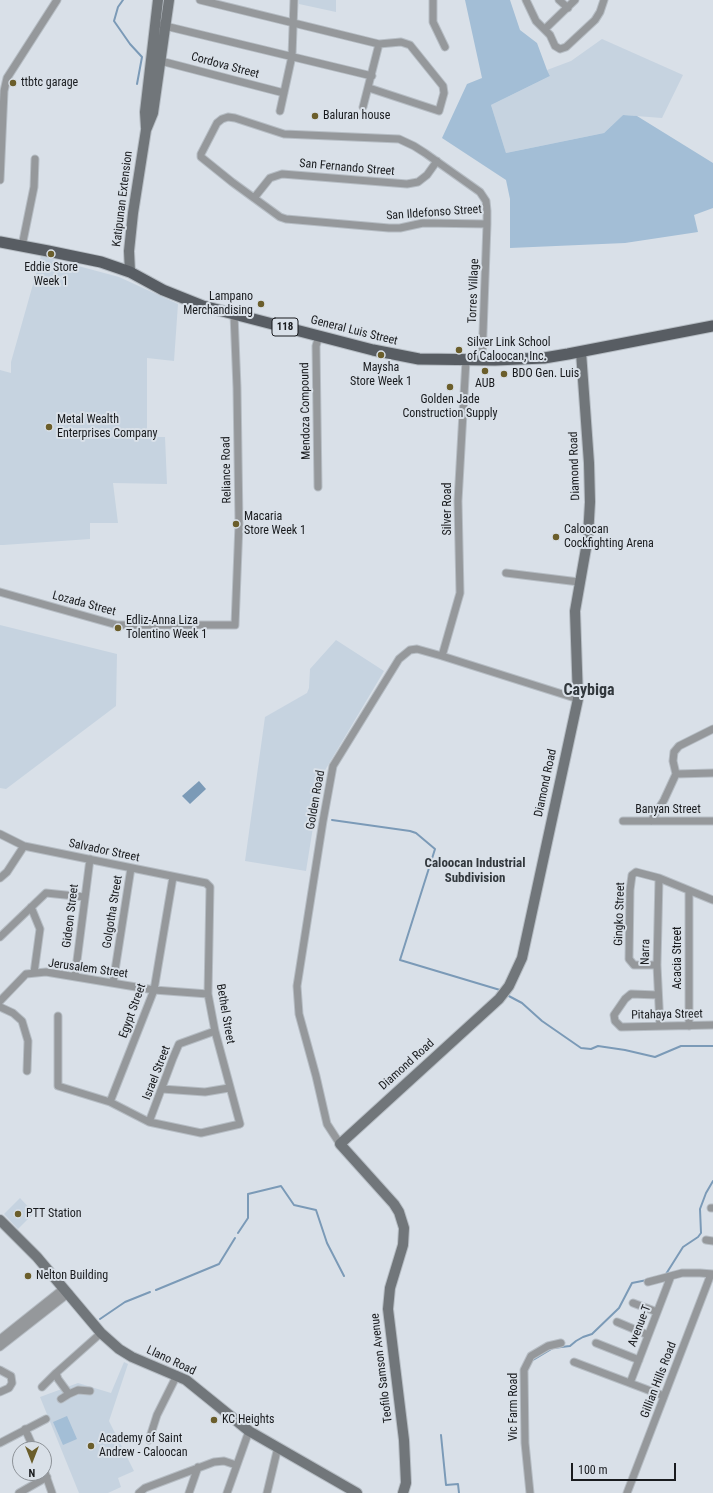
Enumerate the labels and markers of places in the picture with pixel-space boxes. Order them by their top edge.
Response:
place label: ttbtc garage [21,76,78,90]
marker: ttbtc garage [8,78,18,88]
place label: Baluran house [323,109,390,123]
marker: Baluran house [310,111,320,121]
marker: Eddie Store Week 1 [46,249,56,259]
place label: Eddie Store Week 1 [24,261,78,289]
place label: Lampano Merchandising [183,290,253,318]
marker: Lampano Merchandising [256,299,266,309]
place label: Silver Link School of Caloocan, Inc. [467,336,551,364]
marker: Silver Link School of Caloocan, Inc. [454,345,464,355]
marker: Maysha Store Week 1 [376,350,386,360]
place label: Maysha Store Week 1 [350,361,412,389]
marker: AUB [480,366,490,376]
place label: BDO Gen. Luis [512,367,579,381]
marker: BDO Gen. Luis [499,369,509,379]
place label: AUB [475,377,495,391]
marker: Golden Jade Construction Supply [445,382,455,392]
place label: Golden Jade Construction Supply [402,393,498,421]
place label: Metal Wealth Enterprises Company [57,413,158,441]
marker: Metal Wealth Enterprises Company [44,422,54,432]
place label: Macaria Store Week 1 [244,510,306,538]
marker: Macaria Store Week 1 [231,519,241,529]
place label: Caloocan Cockfighting Arena [564,523,654,551]
marker: Caloocan Cockfighting Arena [551,532,561,542]
place label: Edliz-Anna Liza Tolentino Week 1 [126,614,207,642]
marker: Edliz-Anna Liza Tolentino Week 1 [113,623,123,633]
place label: PTT Station [26,1207,82,1221]
marker: PTT Station [13,1209,23,1219]
place label: Nelton Building [36,1269,108,1283]
marker: Nelton Building [23,1271,33,1281]
place label: KC Heights [222,1413,274,1427]
marker: KC Heights [209,1415,219,1425]
place label: Academy of Saint Andrew - Caloocan [99,1432,188,1460]
marker: Academy of Saint Andrew - Caloocan [86,1441,96,1451]

